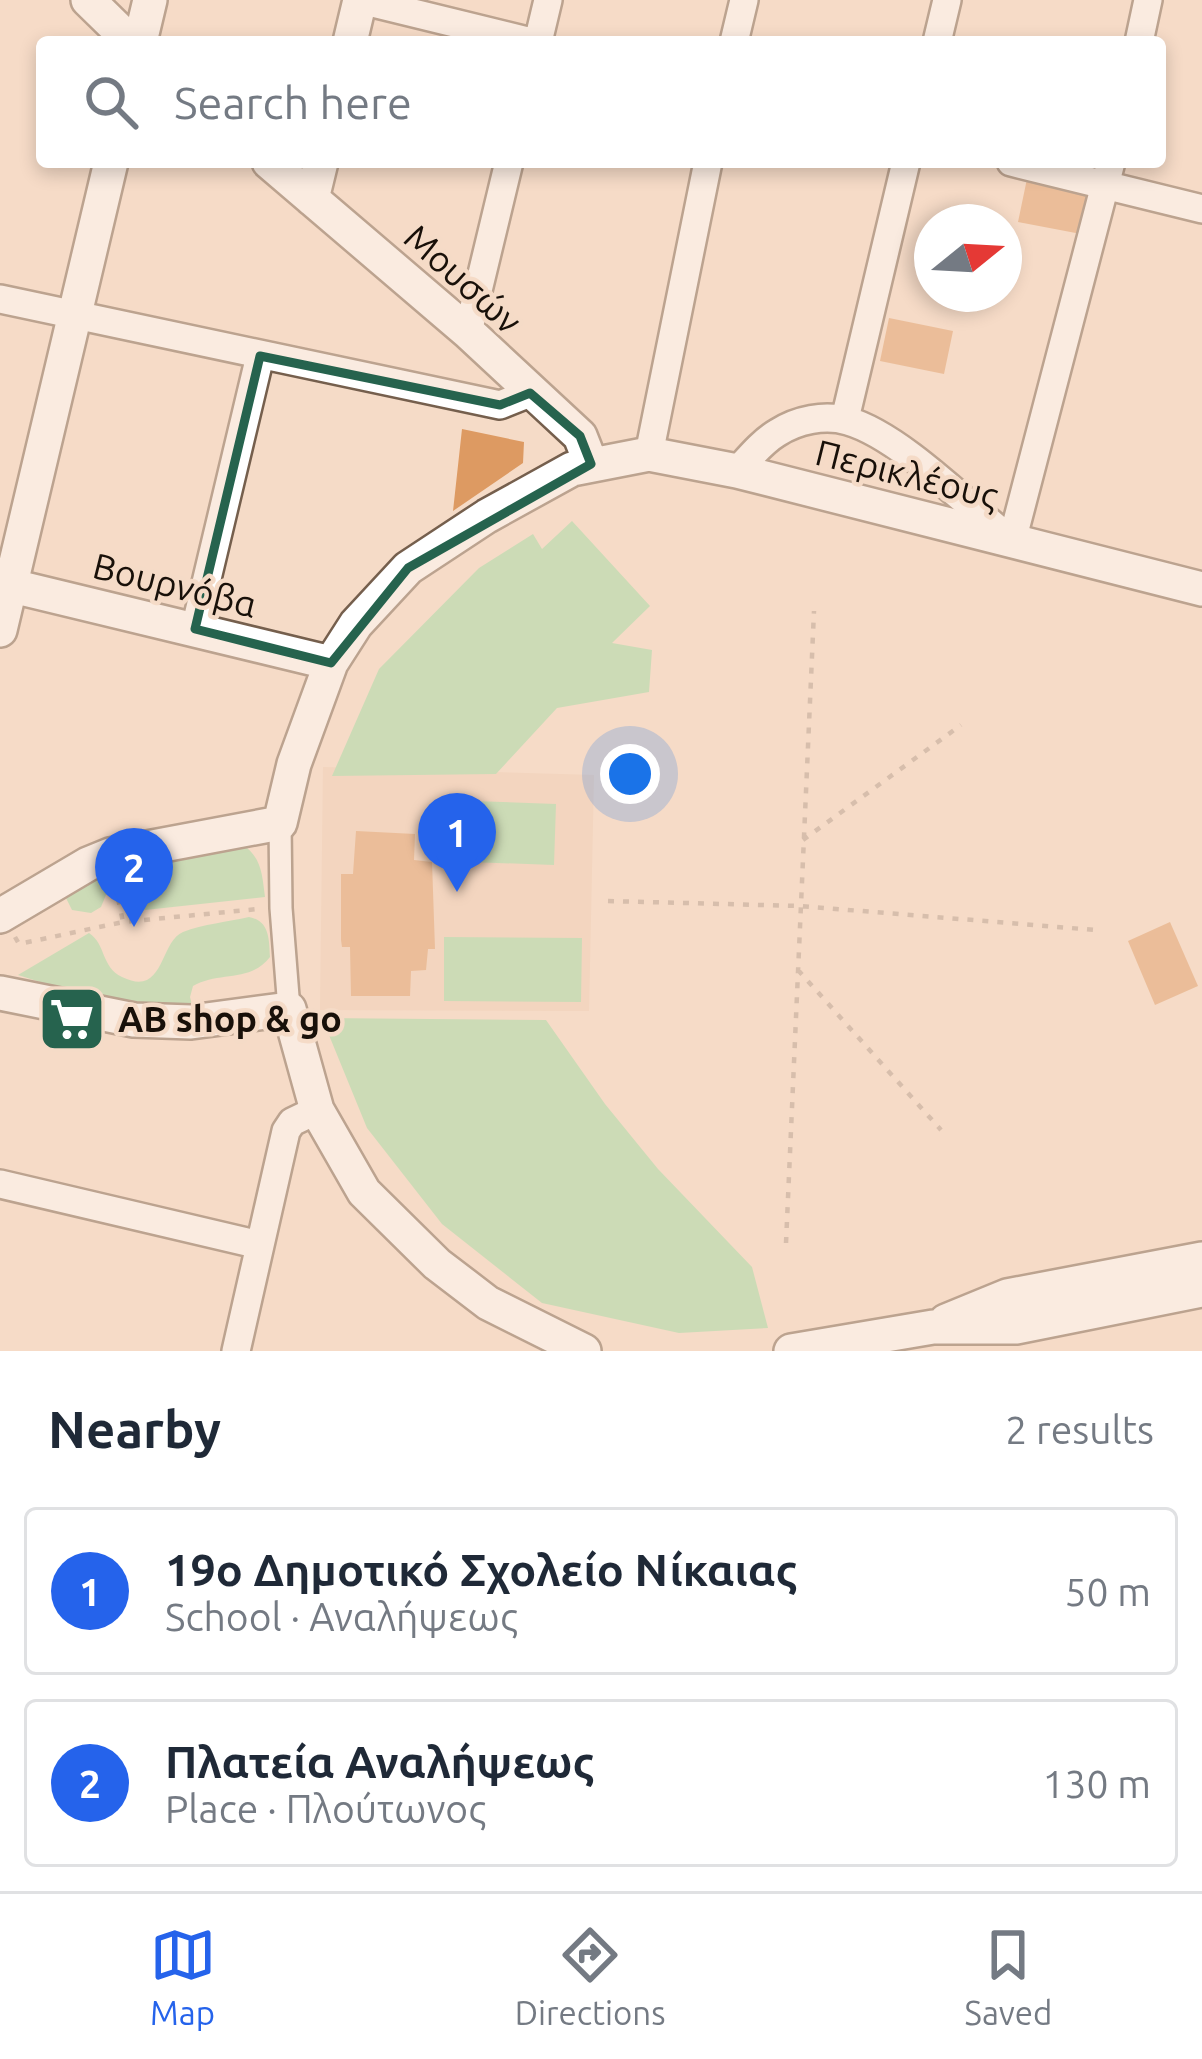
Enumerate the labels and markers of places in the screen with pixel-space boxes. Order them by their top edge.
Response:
pin: 1 [418,793,496,892]
pin: 2 [95,828,173,927]
supermarket icon: ΑΒ shop & go [37,984,107,1054]
place label: ΑΒ shop & go [118,998,342,1039]

